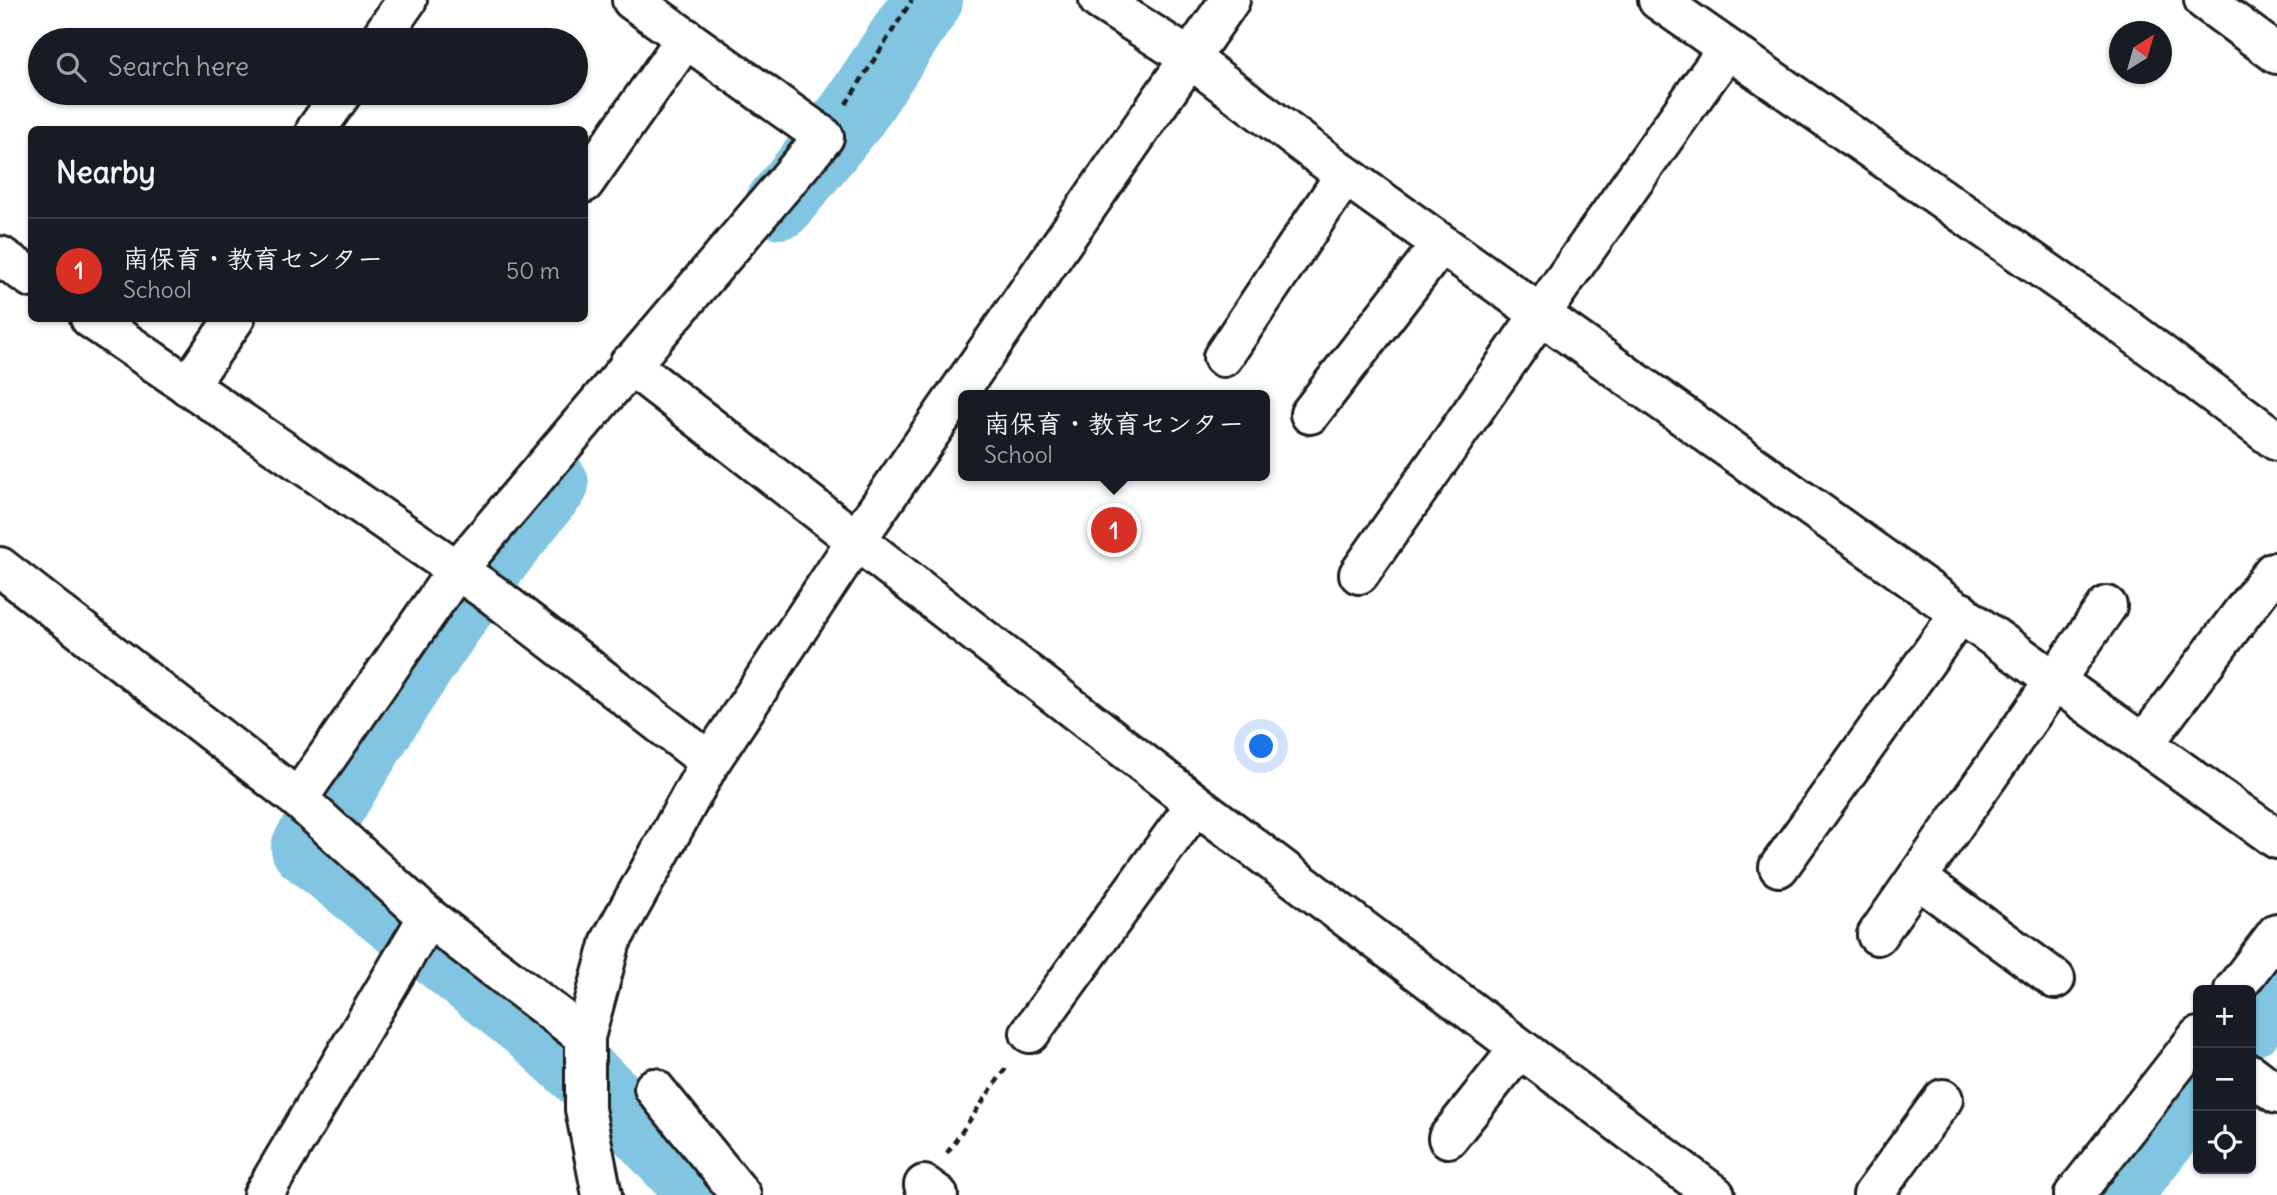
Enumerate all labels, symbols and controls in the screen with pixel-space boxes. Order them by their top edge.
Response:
north arrow [2109,21,2172,84]
search box [28,28,588,105]
icon: search [52,48,90,86]
text: Search here [108,50,249,83]
text: Nearby [56,153,156,191]
text: 南保育・教育センター [123,242,383,275]
text: 1 [74,256,84,285]
text: 50 m [506,256,560,285]
text: School [123,275,192,304]
popup [958,390,1270,481]
text: 南保育・教育センター [984,407,1244,440]
text: School [984,440,1053,469]
pin: 1 [1091,504,1137,556]
your location [1244,729,1278,763]
map controls [2193,985,2256,1174]
button: + [2193,985,2256,1048]
button: − [2193,1048,2256,1111]
button: locate [2193,1111,2256,1174]

